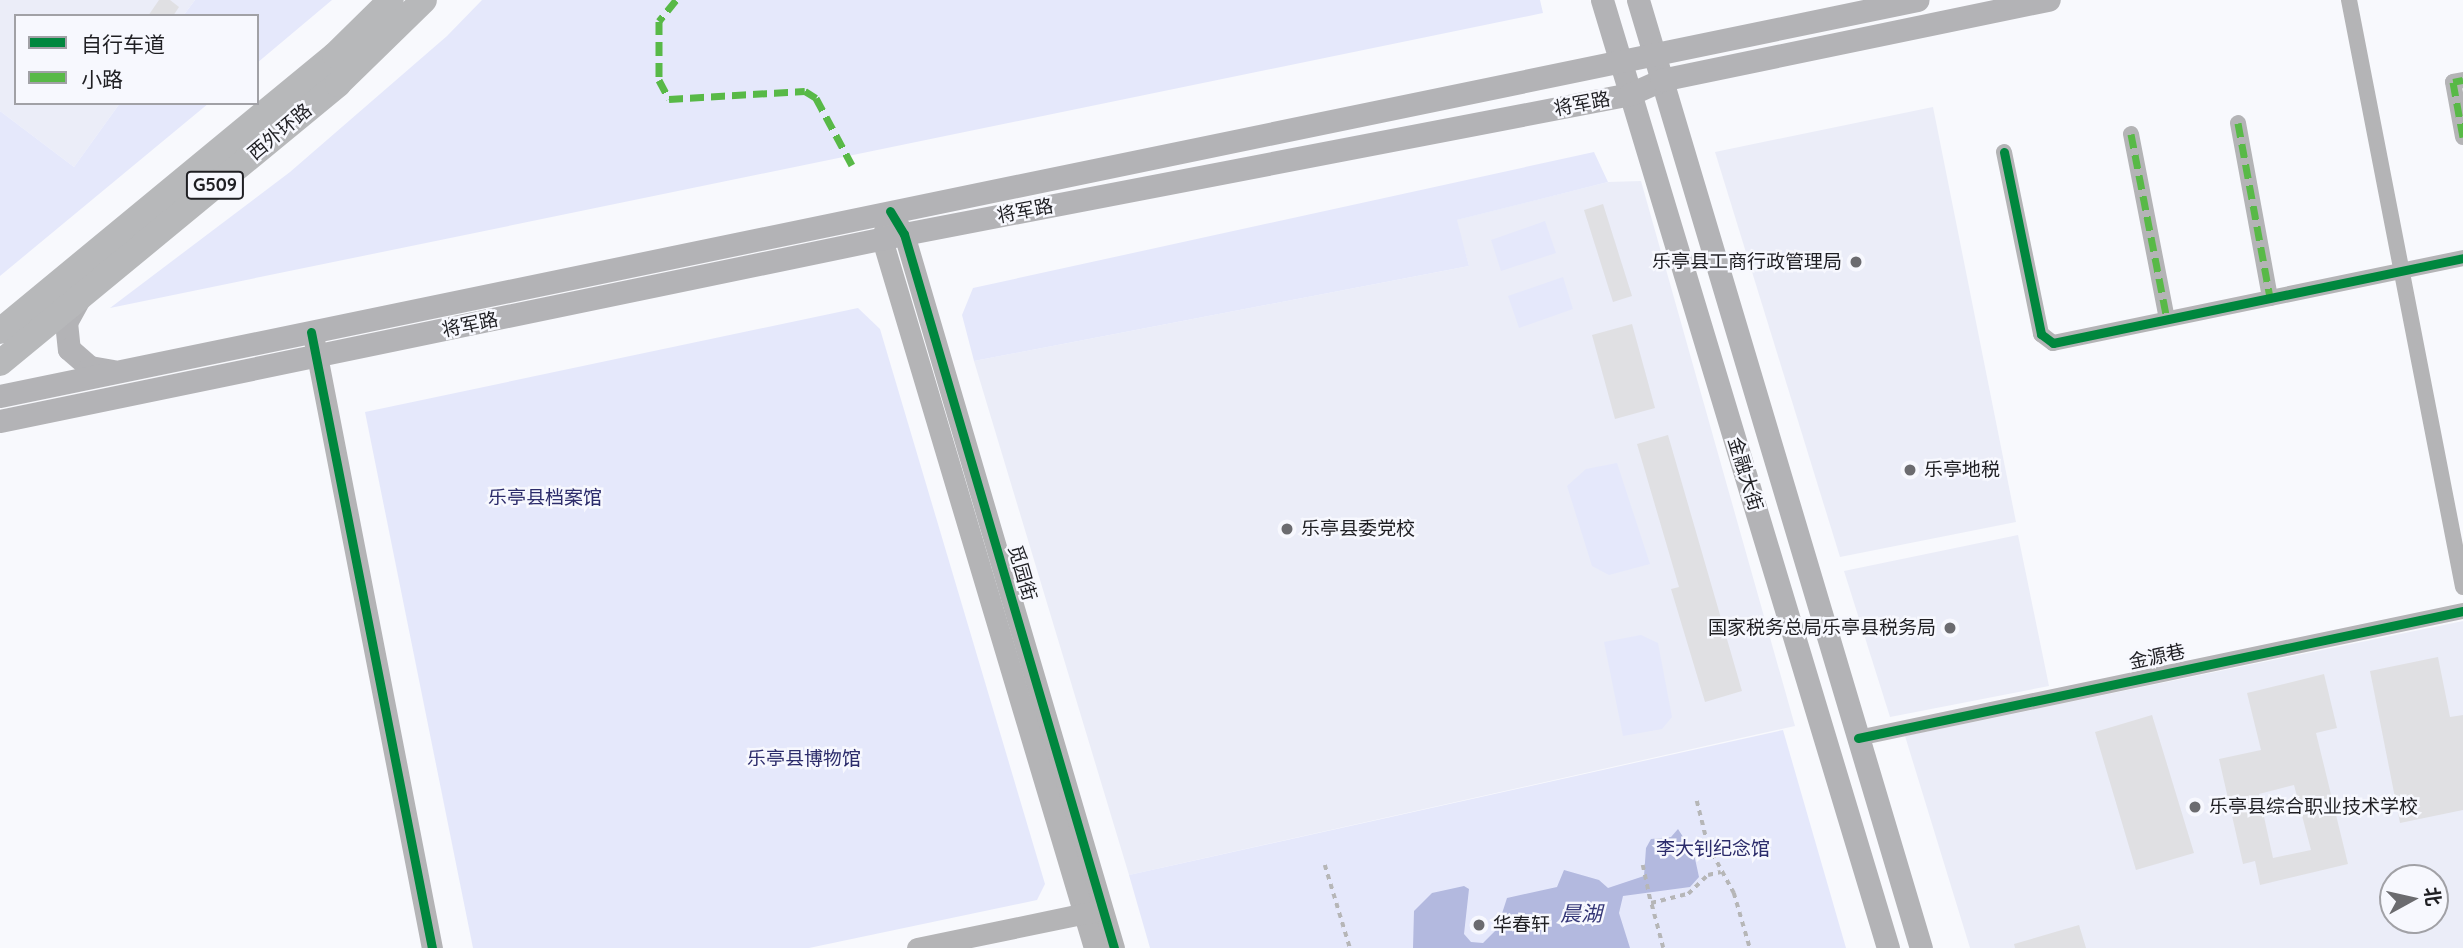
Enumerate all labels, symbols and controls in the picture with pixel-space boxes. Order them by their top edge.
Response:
legend [14,14,259,105]
text: 自行车道 [81,31,165,57]
text: 小路 [81,66,123,92]
street label: 将军路 [1552,87,1612,121]
street label: 西外环路 [244,99,316,165]
road number: G509 [185,170,245,200]
street label: 将军路 [995,194,1055,228]
place label: 乐亭县工商行政管理局 [1652,251,1842,273]
marker: 乐亭县工商行政管理局 [1848,254,1864,270]
street label: 将军路 [440,308,500,342]
street label: 金融大街 [1723,434,1767,514]
place label: 乐亭地税 [1924,459,2000,481]
marker: 乐亭地税 [1902,462,1918,478]
park label: 乐亭县档案馆 [488,487,602,509]
place label: 乐亭县委党校 [1301,518,1415,540]
marker: 乐亭县委党校 [1279,521,1295,537]
street label: 觅园街 [1003,542,1041,604]
place label: 国家税务总局乐亭县税务局 [1708,617,1936,639]
marker: 国家税务总局乐亭县税务局 [1942,620,1958,636]
street label: 金源巷 [2127,640,2187,674]
park label: 乐亭县博物馆 [747,748,861,770]
place label: 乐亭县综合职业技术学校 [2209,796,2418,818]
marker: 乐亭县综合职业技术学校 [2187,799,2203,815]
park label: 李大钊纪念馆 [1656,838,1770,860]
north arrow [2379,864,2449,934]
text: 北 [2420,885,2446,907]
water label: 晨湖 [1560,900,1602,926]
place label: 华春轩 [1493,914,1550,936]
marker: 华春轩 [1471,917,1487,933]

